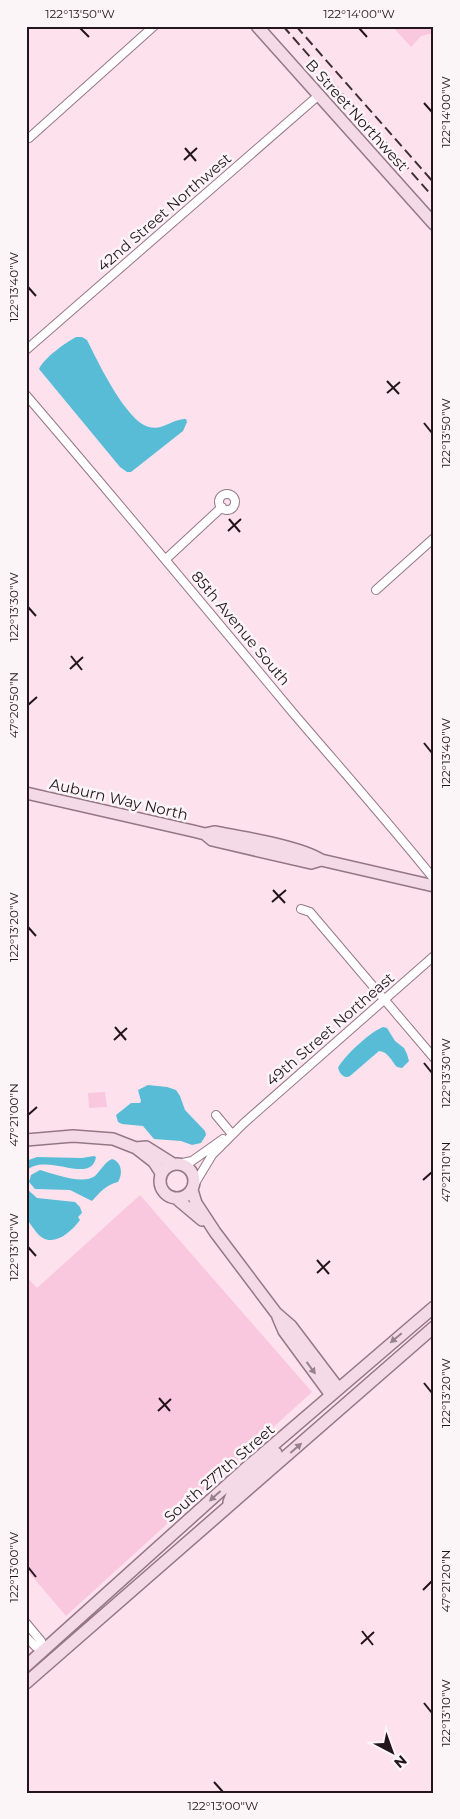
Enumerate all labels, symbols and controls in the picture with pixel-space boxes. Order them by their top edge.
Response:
text: 122°13'50"W [45,6,115,21]
text: 122°14'00"W [323,6,395,21]
street label: B Street Northwest [302,55,412,175]
text: 122°14'00"W [438,76,453,148]
street label: 42nd Street Northwest [93,149,235,275]
text: 122°13'40"W [6,252,21,322]
text: 122°13'50"W [438,398,453,468]
street label: 85th Avenue South [188,567,294,689]
text: 122°13'30"W [6,572,21,642]
text: 47°20'50"N [6,672,21,738]
text: 122°13'40"W [438,718,453,788]
street label: Auburn Way North [48,774,190,824]
text: 122°13'20"W [6,892,21,962]
street label: 49th Street Northeast [262,968,398,1090]
text: 122°13'30"W [438,1038,453,1108]
text: 47°21'00"N [6,1083,21,1147]
text: 47°21'10"N [438,1142,453,1202]
text: 122°13'10"W [6,1213,21,1281]
one-way arrow [391,1332,403,1344]
text: 122°13'20"W [438,1358,453,1428]
one-way arrow [306,1361,316,1375]
street label: South 277th Street [160,1420,278,1526]
one-way arrow [290,1442,303,1453]
one-way arrow [210,1490,222,1502]
text: 122°13'00"W [6,1532,21,1602]
text: 47°21'20"N [438,1550,453,1612]
text: 122°13'10"W [438,1679,453,1747]
north arrow [368,1726,418,1776]
text: N [390,1751,411,1772]
text: 122°13'00"W [188,1798,258,1813]

